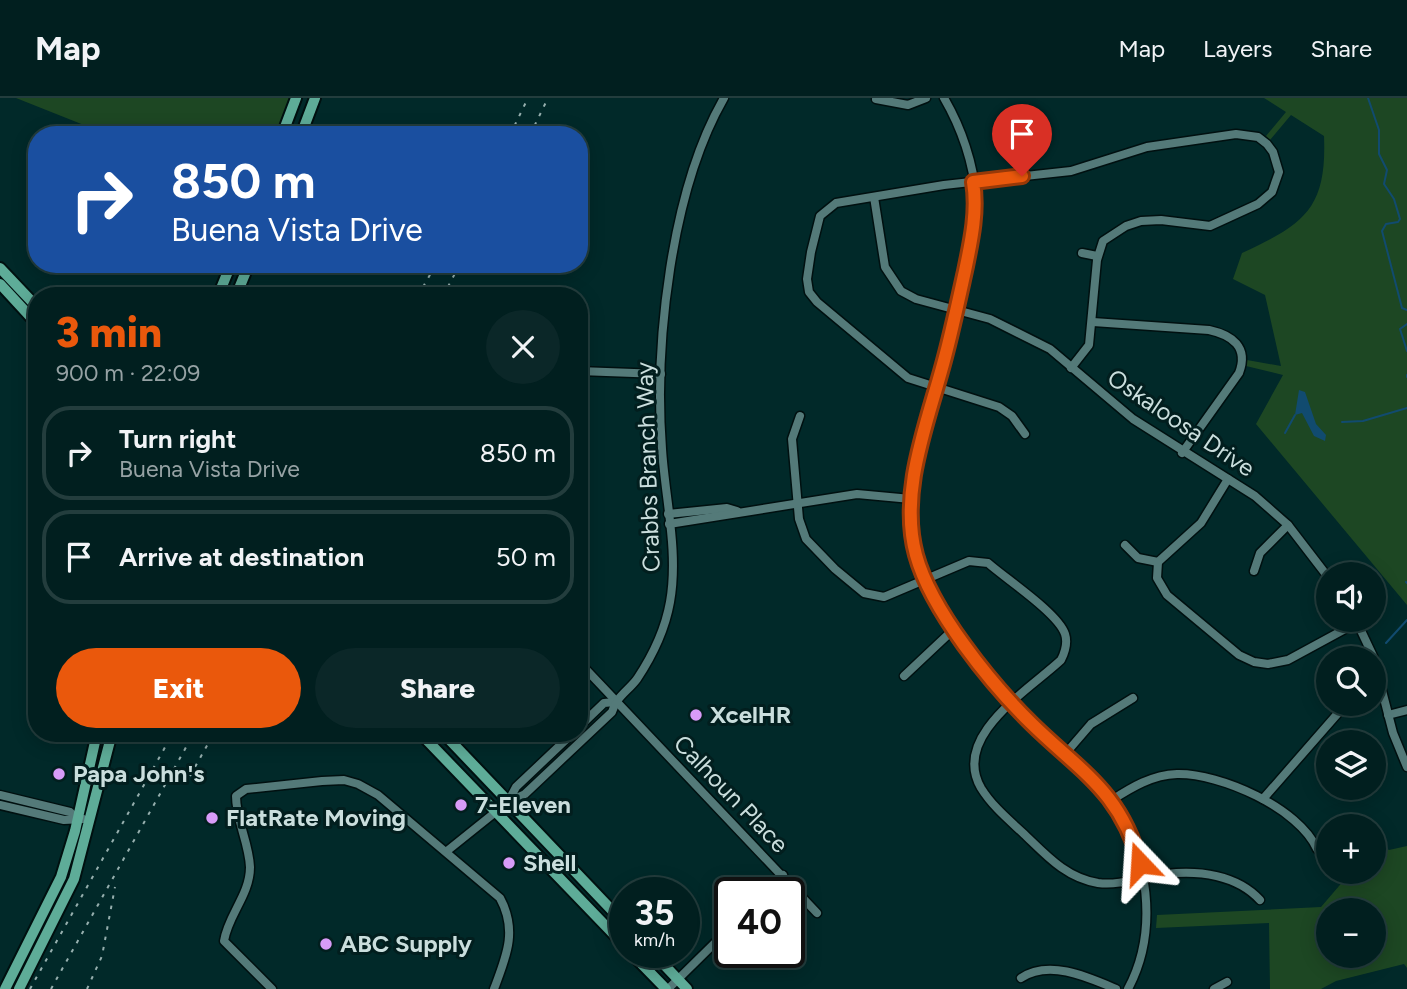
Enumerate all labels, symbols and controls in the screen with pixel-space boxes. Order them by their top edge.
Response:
text: Map [35,29,101,68]
text: Map [1118,34,1165,63]
text: Layers [1203,34,1272,63]
text: Share [1310,34,1372,63]
pin [992,104,1052,176]
icon: arrive [1003,115,1041,153]
text: 850 m [171,151,316,210]
icon: right [56,154,147,245]
text: Buena Vista Drive [171,211,423,249]
text: 3 min [56,307,162,358]
button: close [486,310,560,384]
text: 900 m · 22:09 [56,359,200,387]
street label: Crabbs Branch Way [629,361,666,573]
street label: Oskaloosa Drive [1102,363,1260,483]
text: Turn right [119,423,236,455]
icon: right [60,434,98,472]
text: 850 m [480,437,556,469]
text: Buena Vista Drive [119,455,300,483]
icon: arrive [60,538,98,576]
text: Arrive at destination [119,541,364,573]
text: 50 m [496,541,556,573]
map controls [1316,562,1386,968]
button: sound [1316,562,1386,632]
button: search [1316,646,1386,716]
button: Exit [56,648,301,728]
button: Share [315,648,560,728]
place label: XcelHR [710,700,791,729]
marker: XcelHR [688,707,704,723]
street label: Calhoun Place [668,729,795,859]
button: layers [1316,730,1386,800]
place label: Papa John's [73,759,205,788]
marker: Papa John's [51,766,67,782]
place label: 7-Eleven [475,790,571,819]
marker: 7-Eleven [453,797,469,813]
place label: FlatRate Moving [226,803,406,832]
marker: FlatRate Moving [204,810,220,826]
button: + [1316,814,1386,884]
position arrow [1103,826,1177,900]
place label: Shell [523,848,576,877]
marker: Shell [501,855,517,871]
speed limit sign: 40 [714,877,805,968]
text: 35 [635,892,674,934]
button: − [1316,898,1386,968]
place label: ABC Supply [340,929,472,958]
text: km/h [634,929,675,951]
marker: ABC Supply [318,936,334,952]

